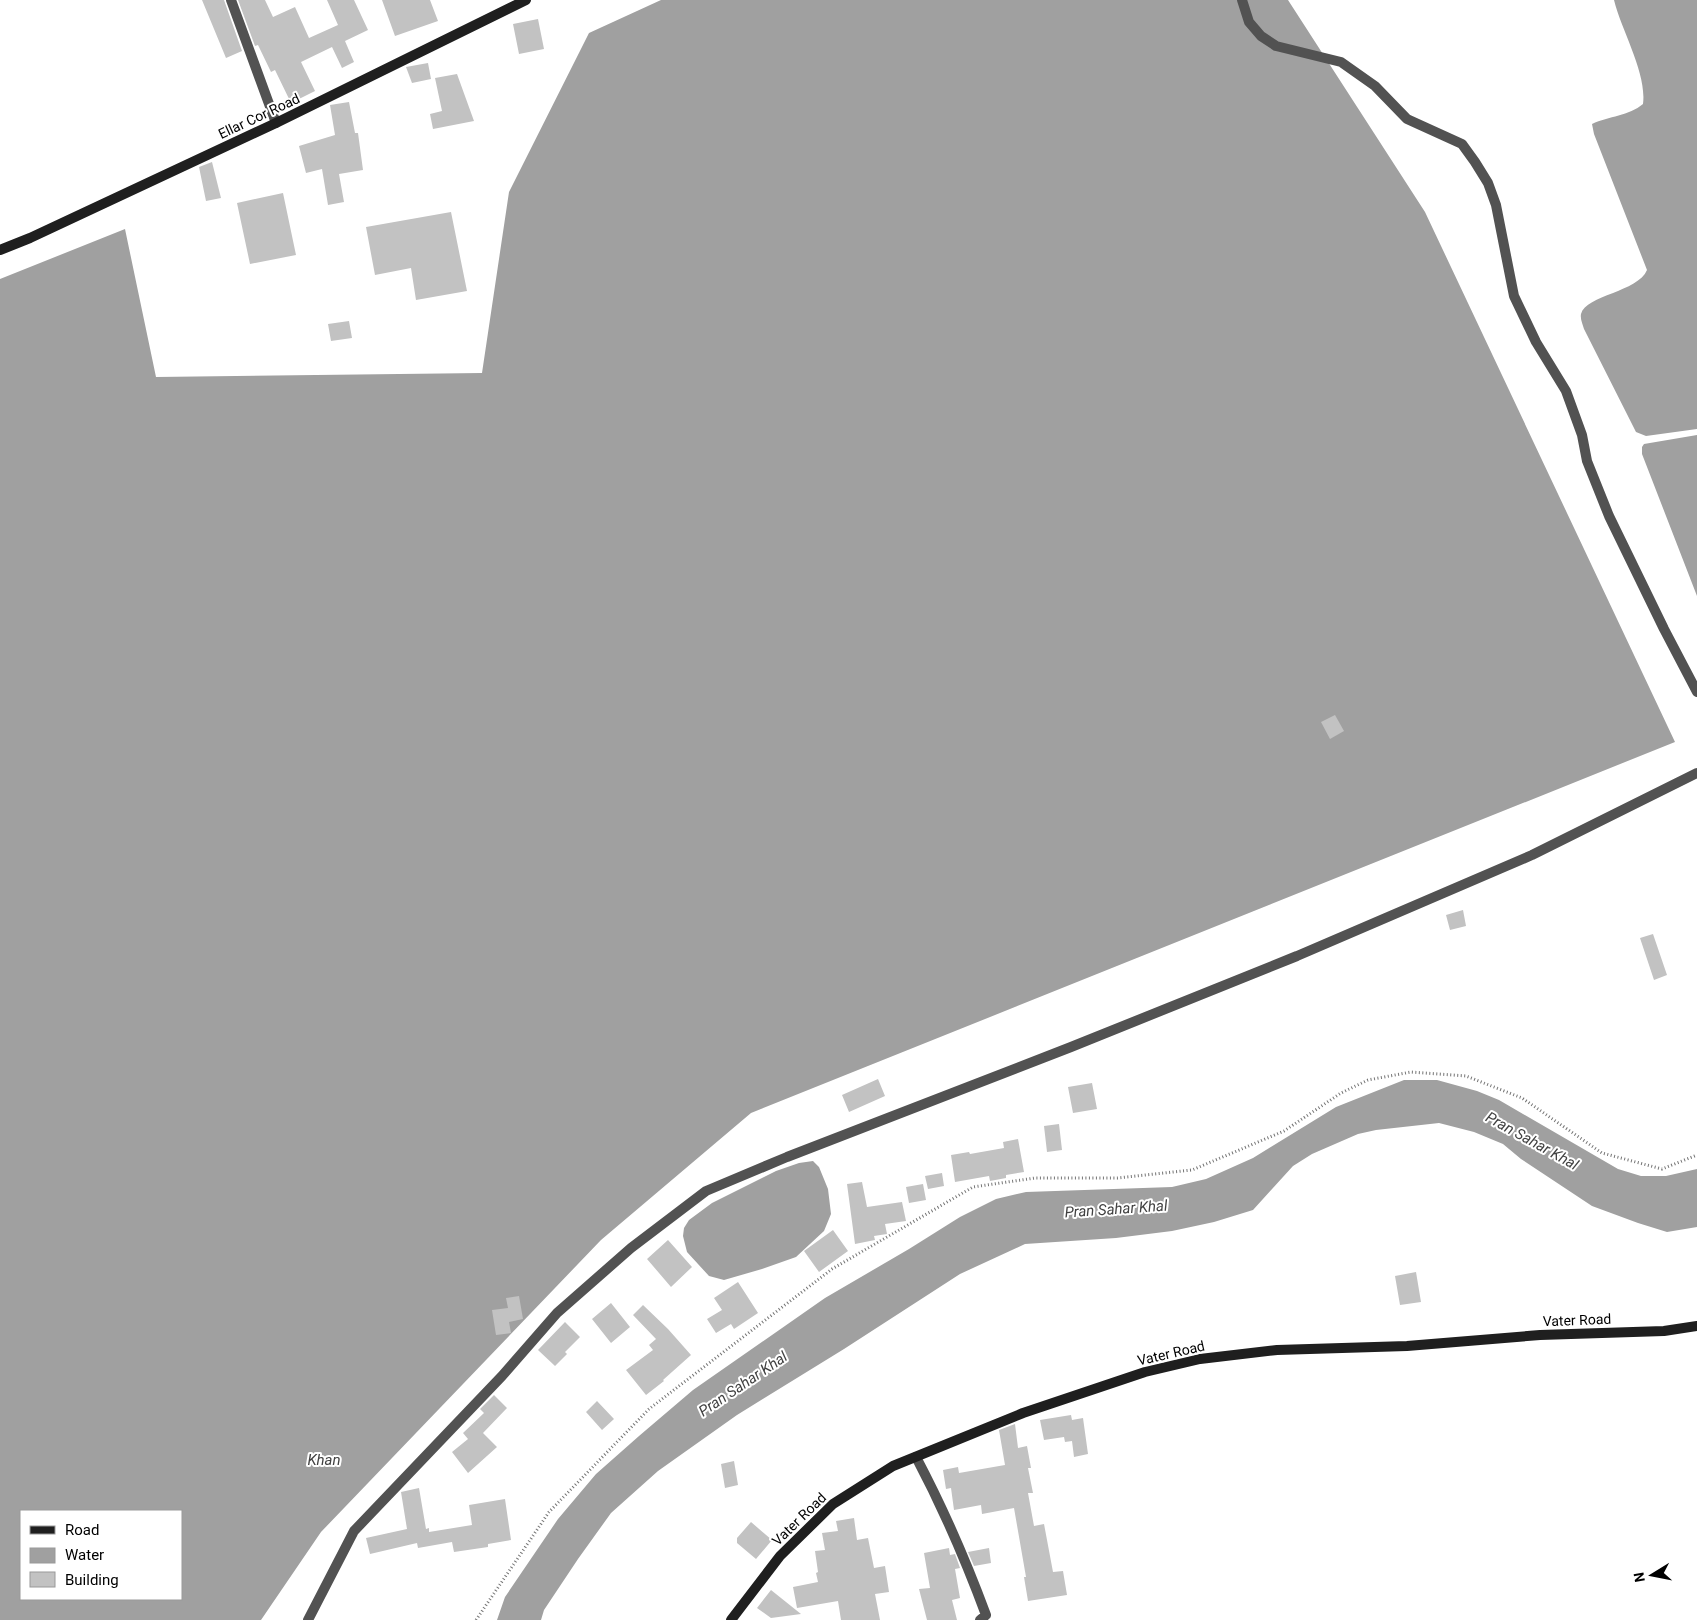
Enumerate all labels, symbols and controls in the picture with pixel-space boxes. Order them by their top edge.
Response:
street label: Ellar Cor Road [216,90,302,142]
water label: Pran Sahar Khal [1483,1108,1582,1174]
water label: Pran Sahar Khal [1064,1196,1169,1222]
street label: Vater Road [1542,1311,1612,1329]
street label: Vater Road [1136,1337,1206,1369]
water label: Pran Sahar Khal [695,1347,791,1420]
water label: Khan [307,1451,341,1469]
street label: Vater Road [769,1489,829,1549]
legend [20,1510,182,1600]
text: Road [65,1521,99,1539]
text: Water [65,1546,104,1564]
north arrow [1627,1550,1677,1600]
text: Building [65,1571,119,1589]
text: N [1630,1571,1648,1584]

